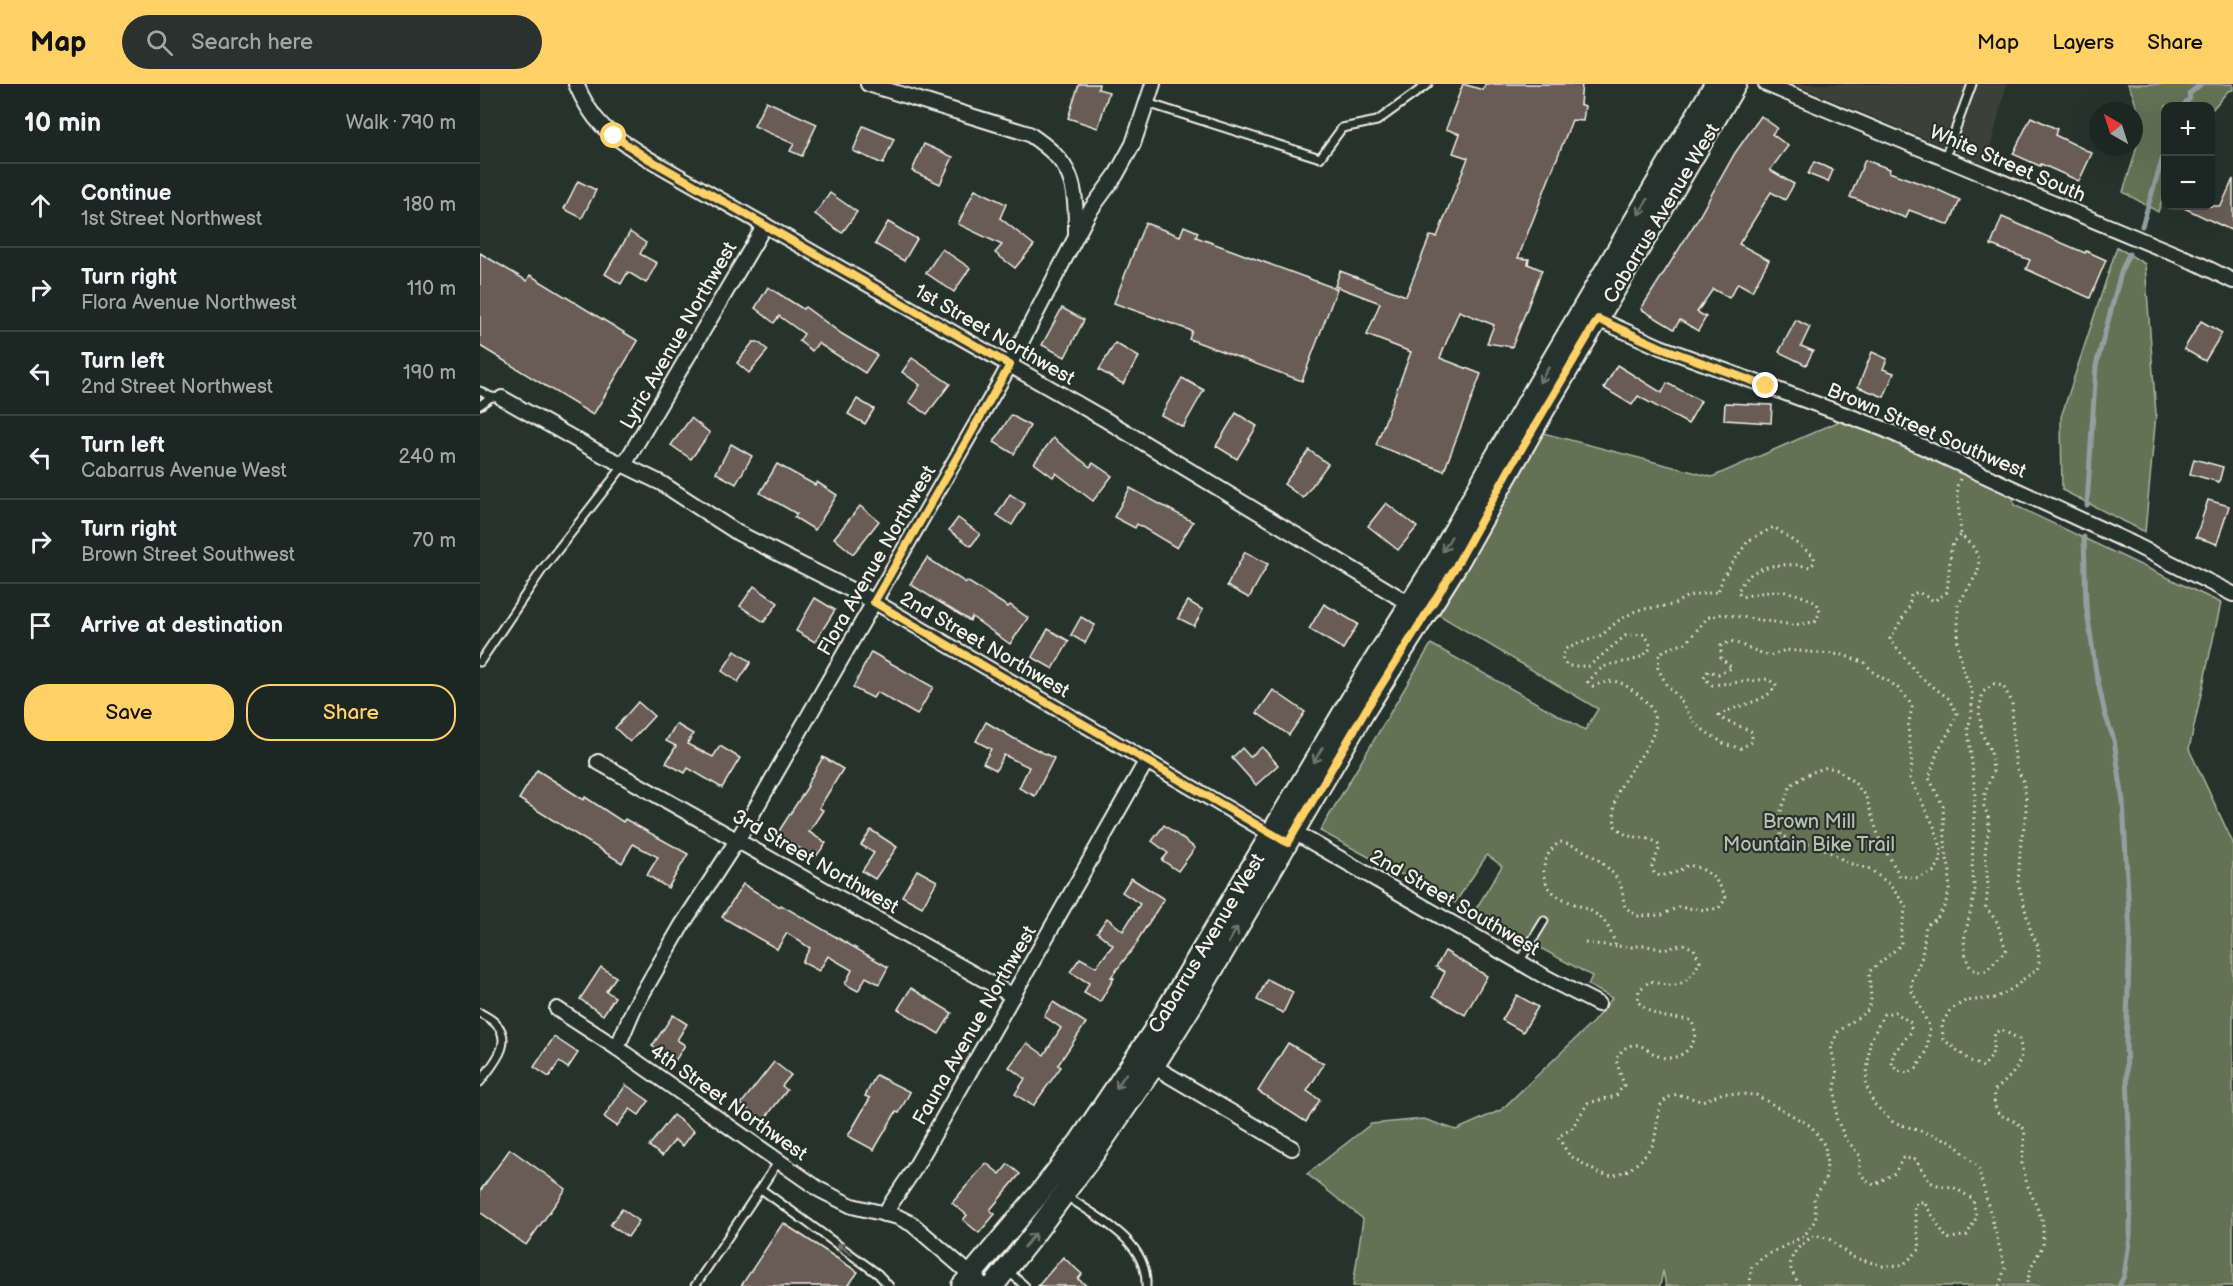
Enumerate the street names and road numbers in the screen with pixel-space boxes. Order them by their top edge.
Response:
street label: Cabarrus Avenue West [1599,119,1725,308]
street label: White Street South [1926,120,2089,208]
street label: Lyric Avenue Northwest [615,238,742,433]
street label: 1st Street Northwest [910,279,1079,391]
street label: Brown Street Southwest [1823,378,2030,484]
street label: Flora Avenue Northwest [813,461,941,660]
street label: 2nd Street Northwest [895,586,1074,703]
street label: 3rd Street Northwest [728,804,903,919]
street label: 2nd Street Southwest [1365,844,1544,961]
street label: Cabarrus Avenue West [1144,849,1270,1038]
street label: Fauna Avenue Northwest [908,921,1042,1130]
street label: 4th Street Northwest [645,1039,812,1166]

